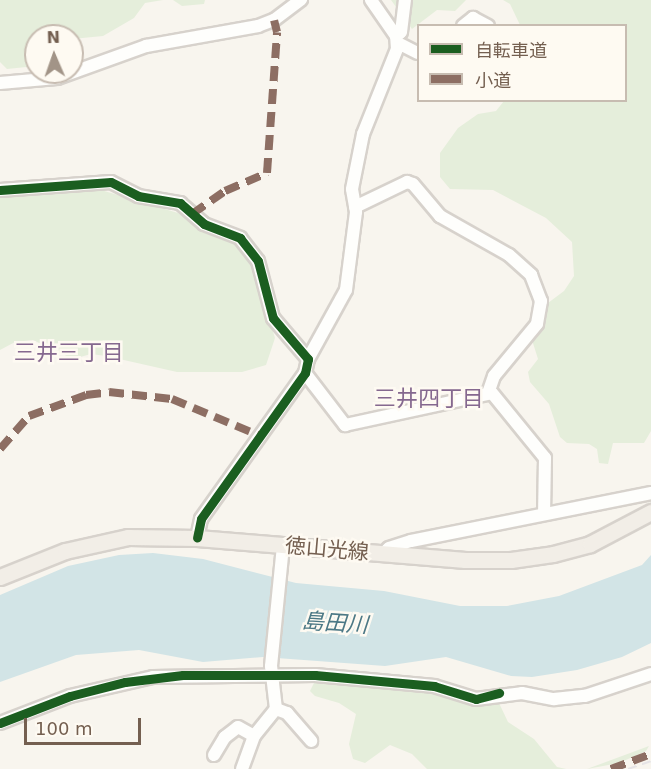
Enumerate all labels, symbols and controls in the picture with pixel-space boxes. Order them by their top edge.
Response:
north arrow [24,24,84,84]
legend [417,24,627,102]
text: N [46,28,60,47]
text: 自転車道 [475,40,547,61]
text: 小道 [475,70,511,91]
district label: 三井三丁目 [14,340,124,366]
district label: 三井四丁目 [374,386,484,412]
street label: 徳山光線 [284,533,370,565]
water label: 島田川 [301,608,369,638]
scale bar [27,706,144,744]
text: 100 m [35,718,93,739]

